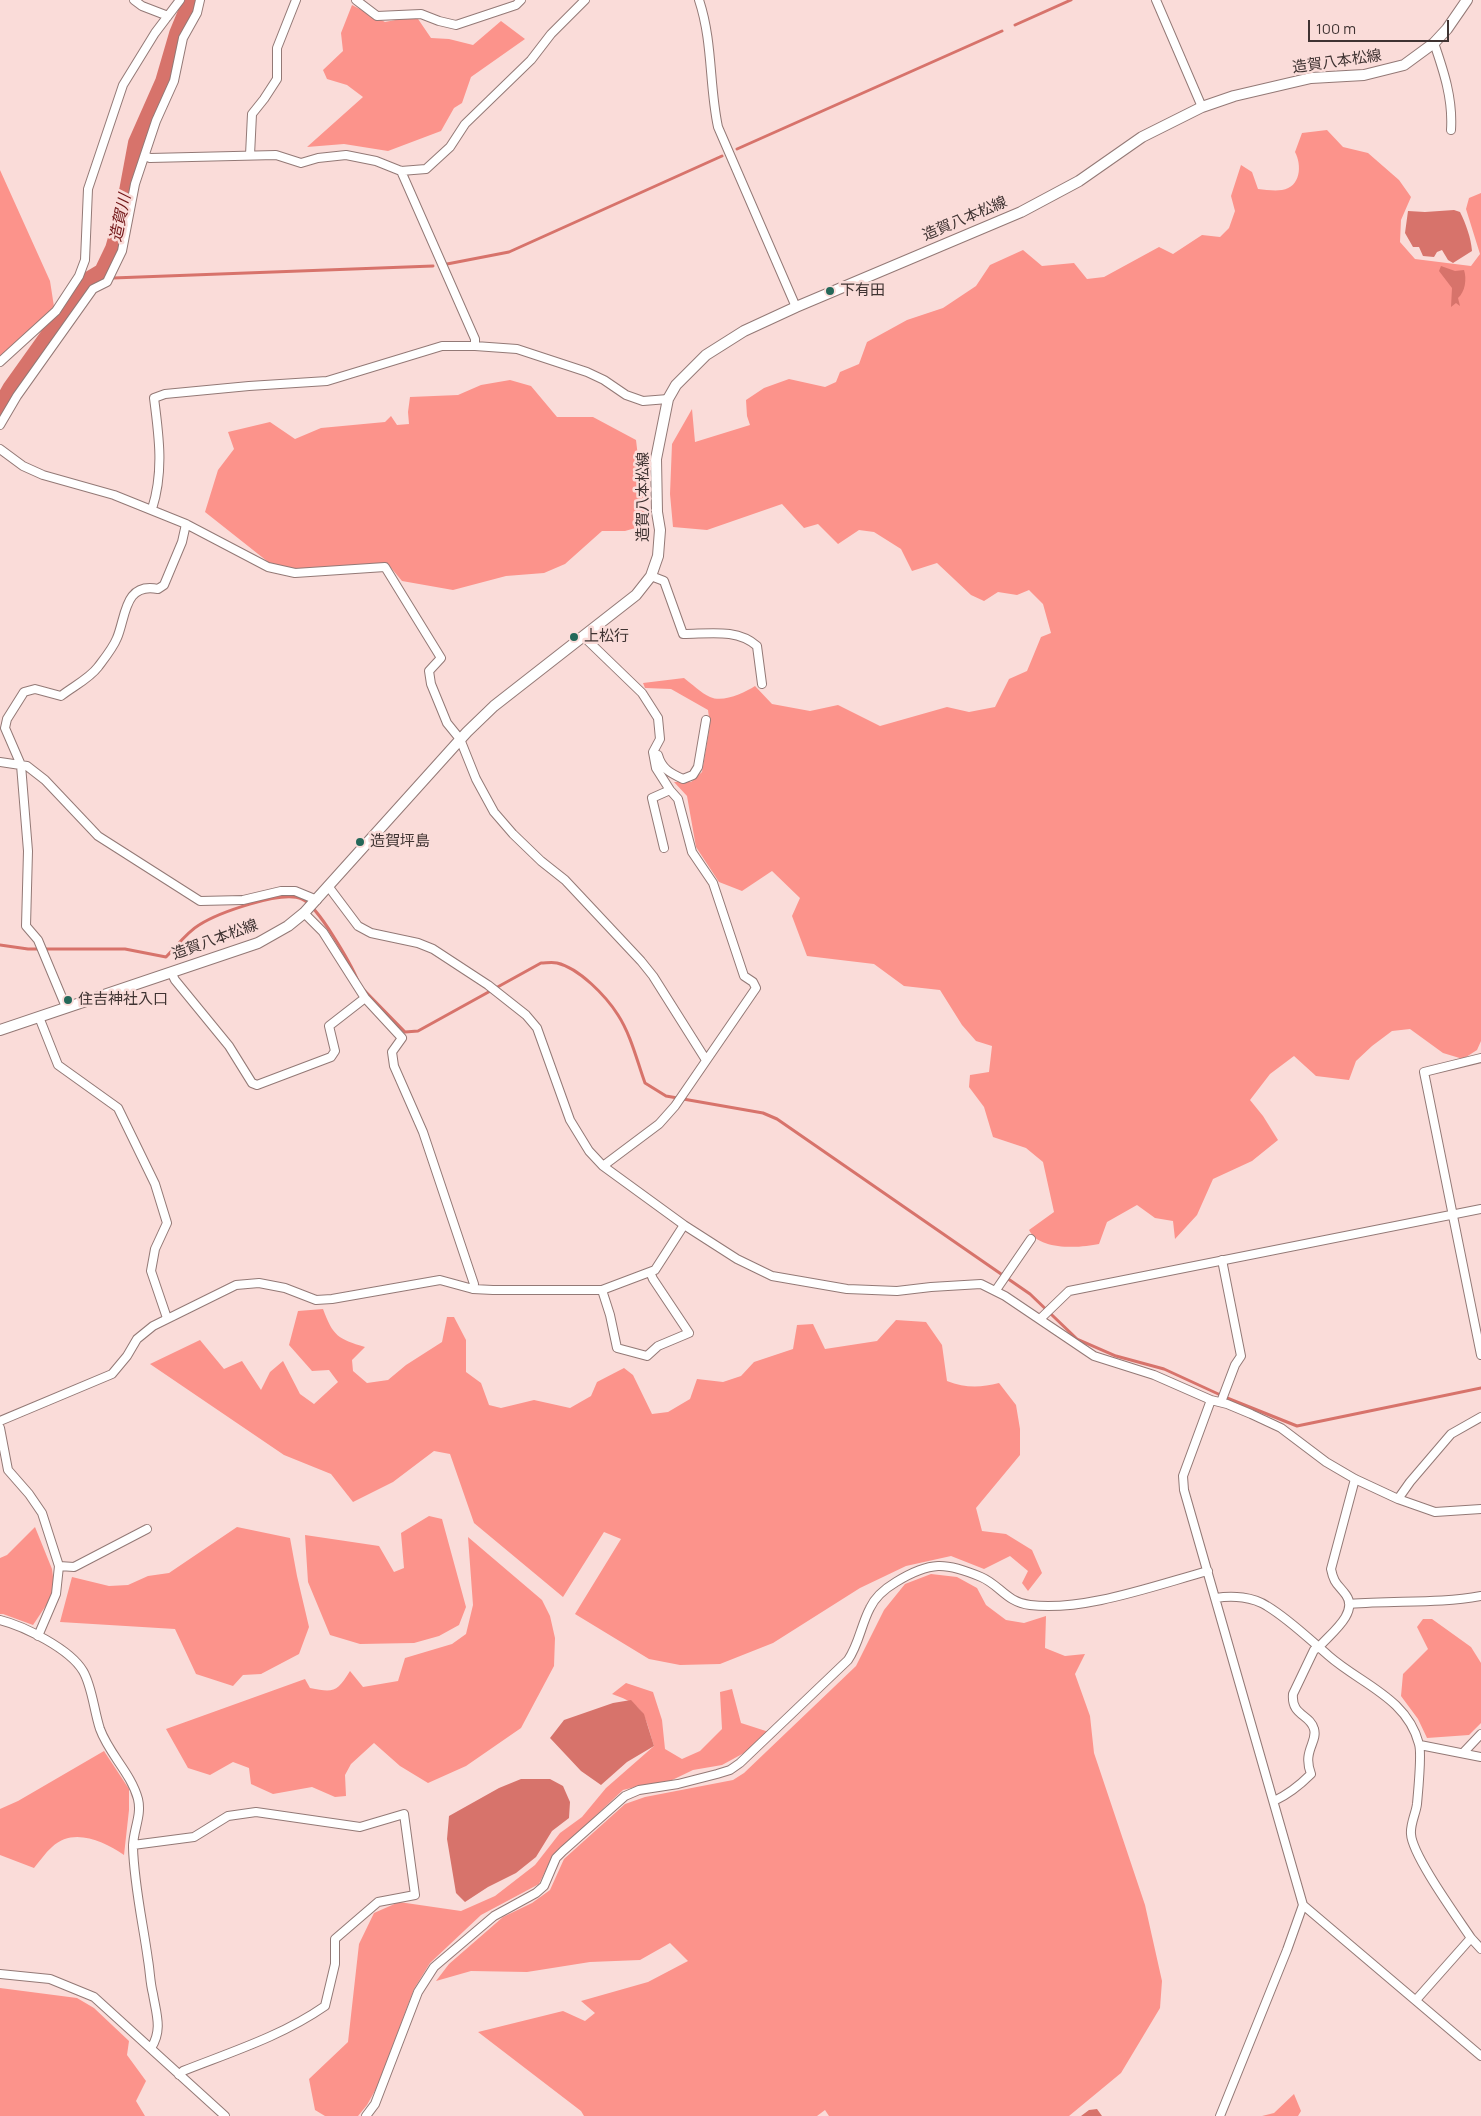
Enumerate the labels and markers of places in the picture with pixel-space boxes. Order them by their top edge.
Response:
place label: 下有田 [840,282,885,300]
marker: 下有田 [824,285,836,297]
place label: 上松行 [584,628,629,646]
marker: 上松行 [568,631,580,643]
place label: 造賀坪島 [370,833,430,851]
marker: 造賀坪島 [354,836,366,848]
place label: 住吉神社入口 [78,991,168,1009]
marker: 住吉神社入口 [62,994,74,1006]

